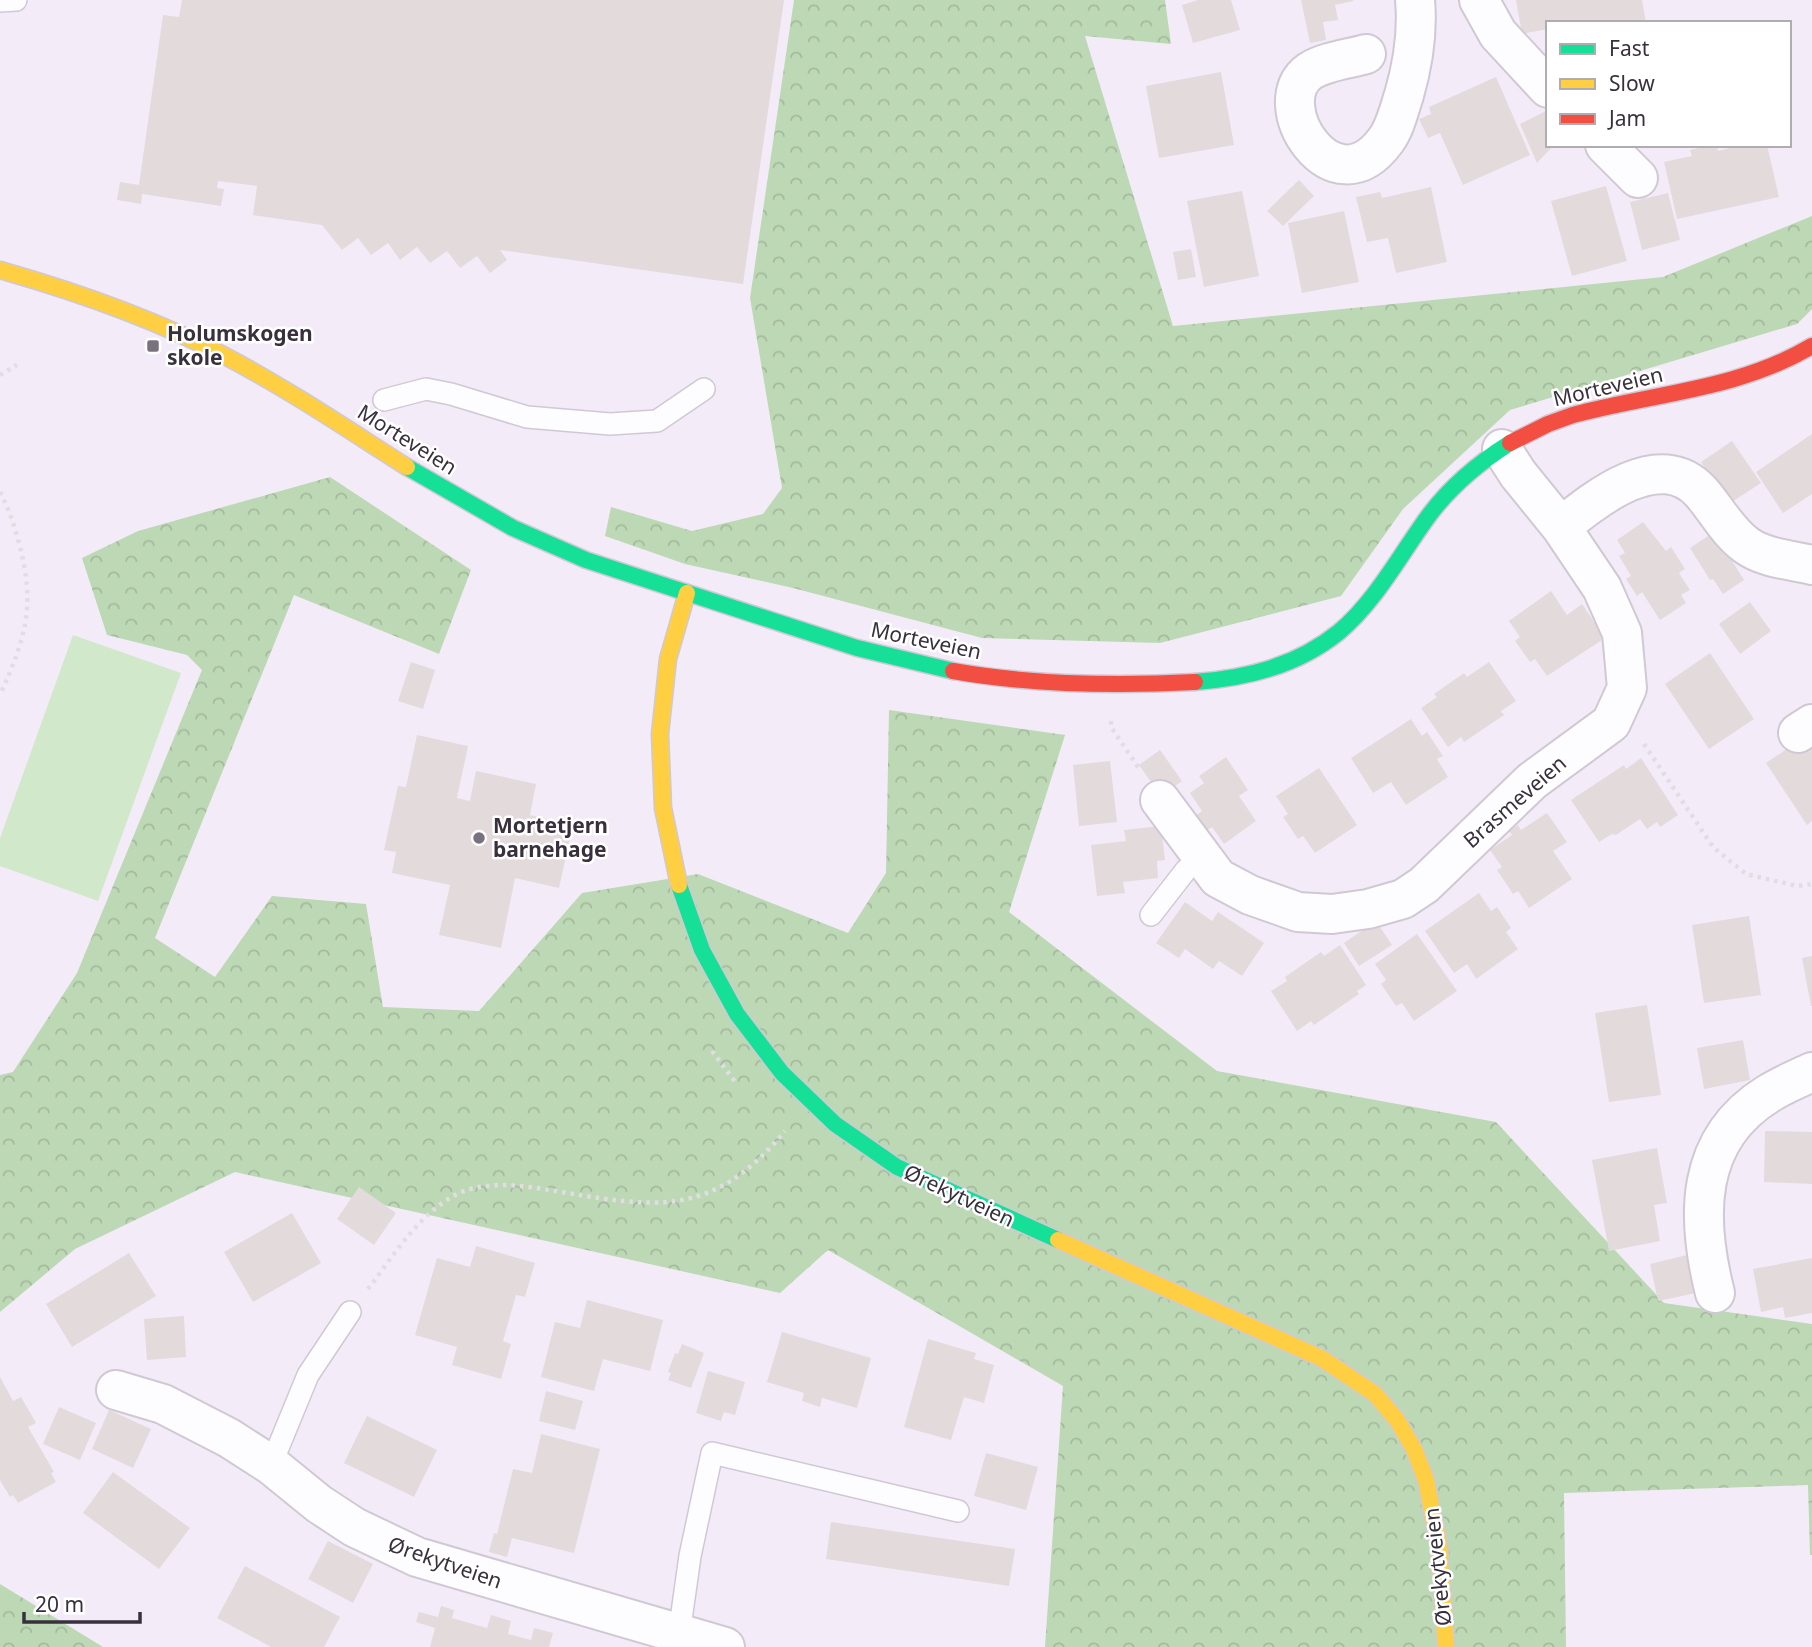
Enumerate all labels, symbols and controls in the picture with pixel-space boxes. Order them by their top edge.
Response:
legend [1546,21,1791,147]
text: Fast [1609,34,1650,62]
text: Slow [1609,69,1655,97]
text: Jam [1607,104,1646,132]
place label: Holumskogen skole [167,319,313,371]
marker: Holumskogen skole [145,338,161,354]
street label: Morteveien [1550,360,1666,412]
street label: Morteveien [353,398,463,481]
street label: Morteveien [868,615,984,665]
street label: Brasmeveien [1457,749,1572,854]
place label: Mortetjern barnehage [493,811,608,863]
marker: Mortetjern barnehage [471,830,487,846]
street label: Ørekytveien [900,1157,1019,1233]
street label: Ørekytveien [1417,1507,1457,1628]
street label: Ørekytveien [385,1529,506,1595]
scale bar [24,1580,140,1624]
text: 20 m [35,1590,84,1618]

